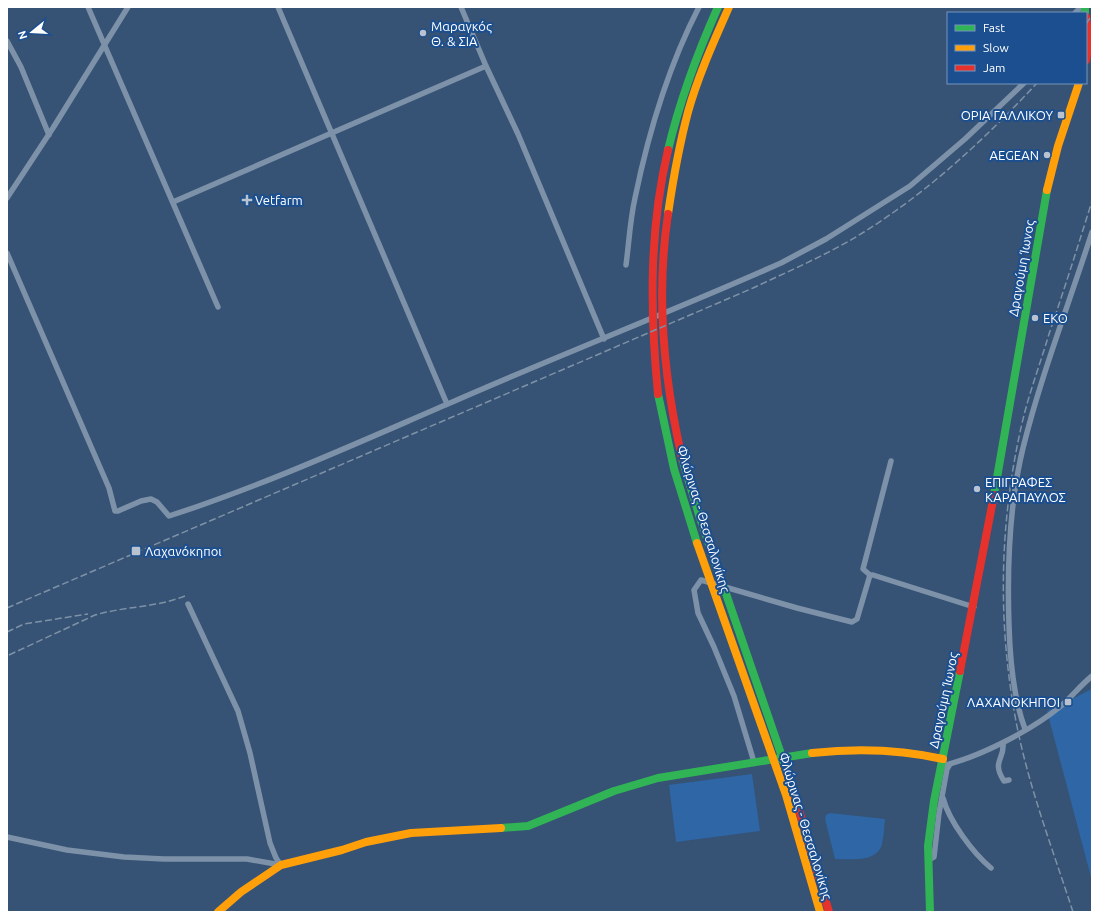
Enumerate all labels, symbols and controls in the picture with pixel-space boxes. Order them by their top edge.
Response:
north arrow [12,12,52,52]
legend [947,12,1087,84]
place label: Μαραγκός Θ. & ΣΙΑ [431,19,492,48]
text: Fast [983,21,1005,34]
marker: Μαραγκός Θ. & ΣΙΑ [418,28,428,38]
text: N [16,29,29,41]
text: Slow [983,41,1009,54]
text: Jam [983,61,1005,74]
place label: ΟΡΙΑ ΓΑΛΛΙΚΟΥ [961,108,1053,122]
marker: ΟΡΙΑ ΓΑΛΛΙΚΟΥ [1056,110,1066,120]
place label: AEGEAN [990,148,1039,162]
marker: AEGEAN [1042,150,1052,160]
place label: Vetfarm [255,193,303,207]
marker: Vetfarm [242,195,252,205]
street label: Δραγούμη Ίωνος [1006,219,1037,318]
place label: EKO [1043,311,1068,325]
marker: EKO [1030,313,1040,323]
street label: Φλώρινας - Θεσσαλονίκης [674,444,733,595]
place label: ΕΠΙΓΡΑΦΕΣ ΚΑΡΑΠΑΥΛΟΣ [985,475,1066,504]
marker: ΕΠΙΓΡΑΦΕΣ ΚΑΡΑΠΑΥΛΟΣ [972,484,982,494]
place label: Λαχανόκηποι [145,544,222,558]
marker: Λαχανόκηποι [130,545,142,557]
street label: Δραγούμη Ίωνος [926,651,961,750]
place label: ΛΑΧΑΝΟΚΗΠΟΙ [967,695,1060,709]
marker: ΛΑΧΑΝΟΚΗΠΟΙ [1063,697,1073,707]
street label: Φλώρινας - Θεσσαλονίκης [776,751,835,902]

